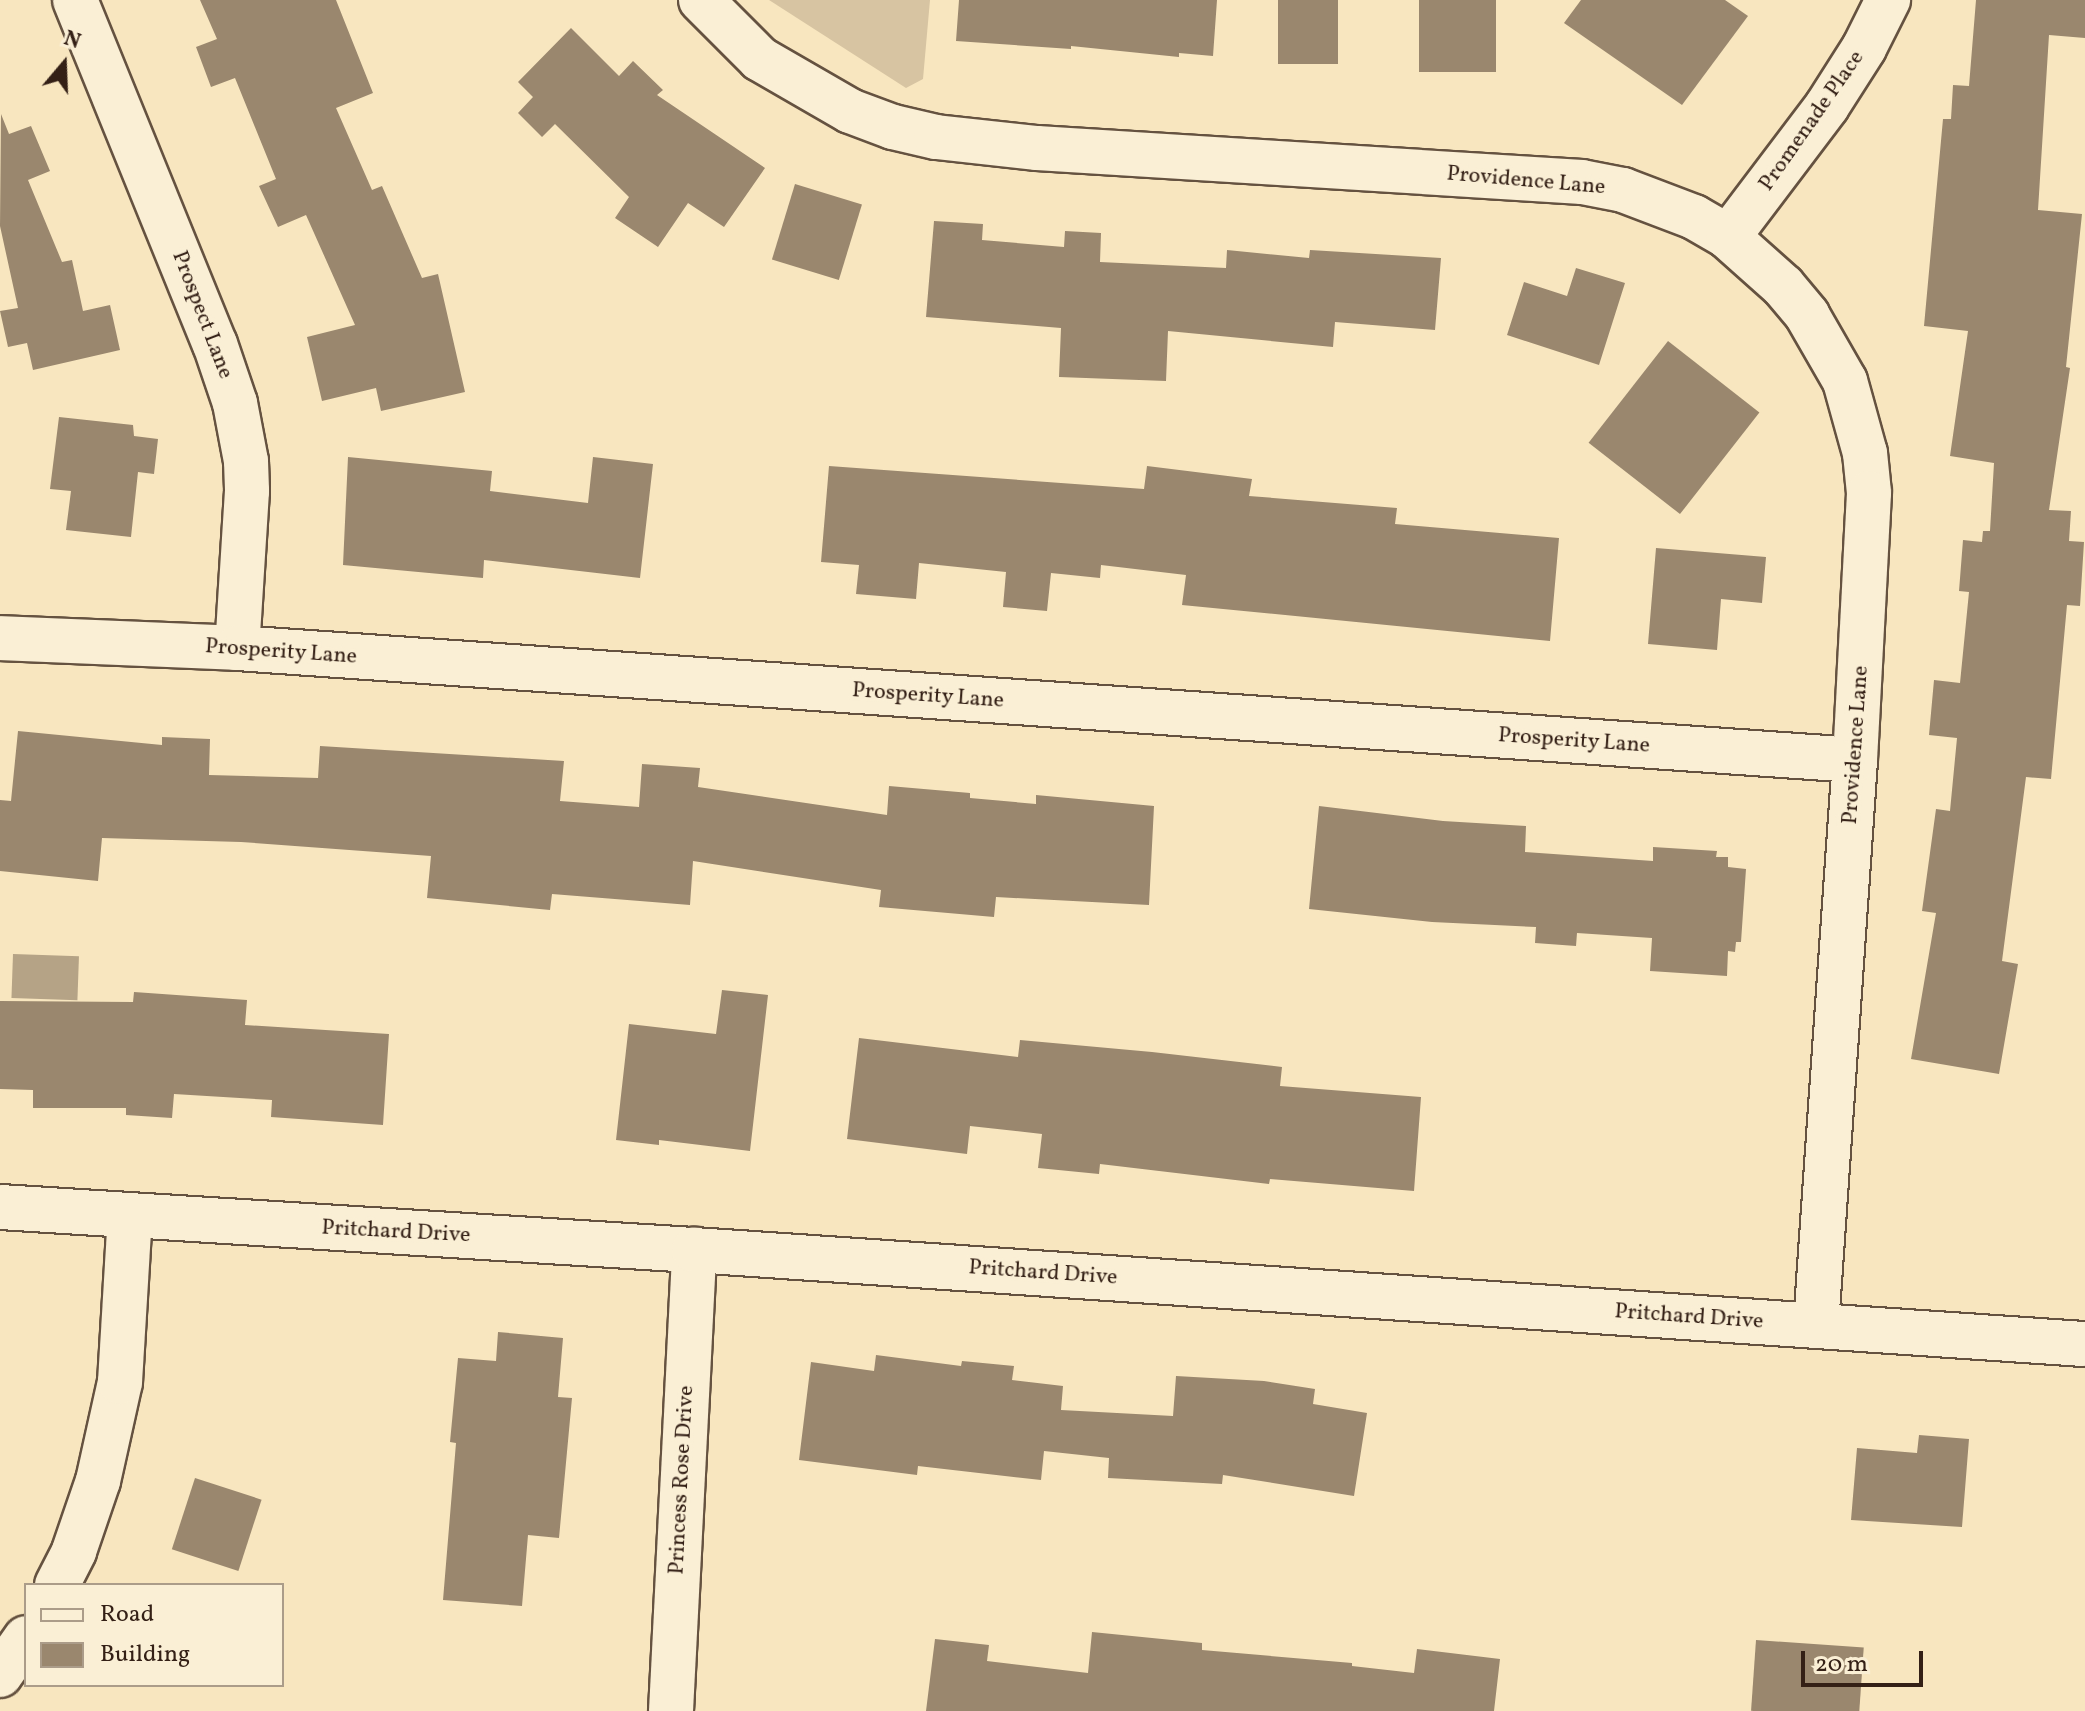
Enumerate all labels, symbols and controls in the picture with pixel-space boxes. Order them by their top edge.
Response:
north arrow [24,24,104,104]
text: N [59,24,85,58]
street label: Promenade Place [1754,46,1870,196]
street label: Providence Lane [1446,161,1606,201]
street label: Prospect Lane [165,247,239,383]
street label: Prosperity Lane [204,634,358,670]
street label: Providence Lane [1837,665,1875,825]
street label: Prosperity Lane [851,678,1005,714]
street label: Prosperity Lane [1497,723,1651,759]
street label: Pritchard Drive [321,1215,471,1249]
street label: Pritchard Drive [968,1255,1118,1291]
street label: Pritchard Drive [1614,1299,1764,1335]
street label: Princess Rose Drive [664,1385,700,1575]
legend [24,1583,284,1687]
text: Road [100,1598,154,1632]
scale bar [1805,1635,1927,1685]
text: Building [100,1638,190,1672]
text: 20 m [1815,1648,1868,1682]

